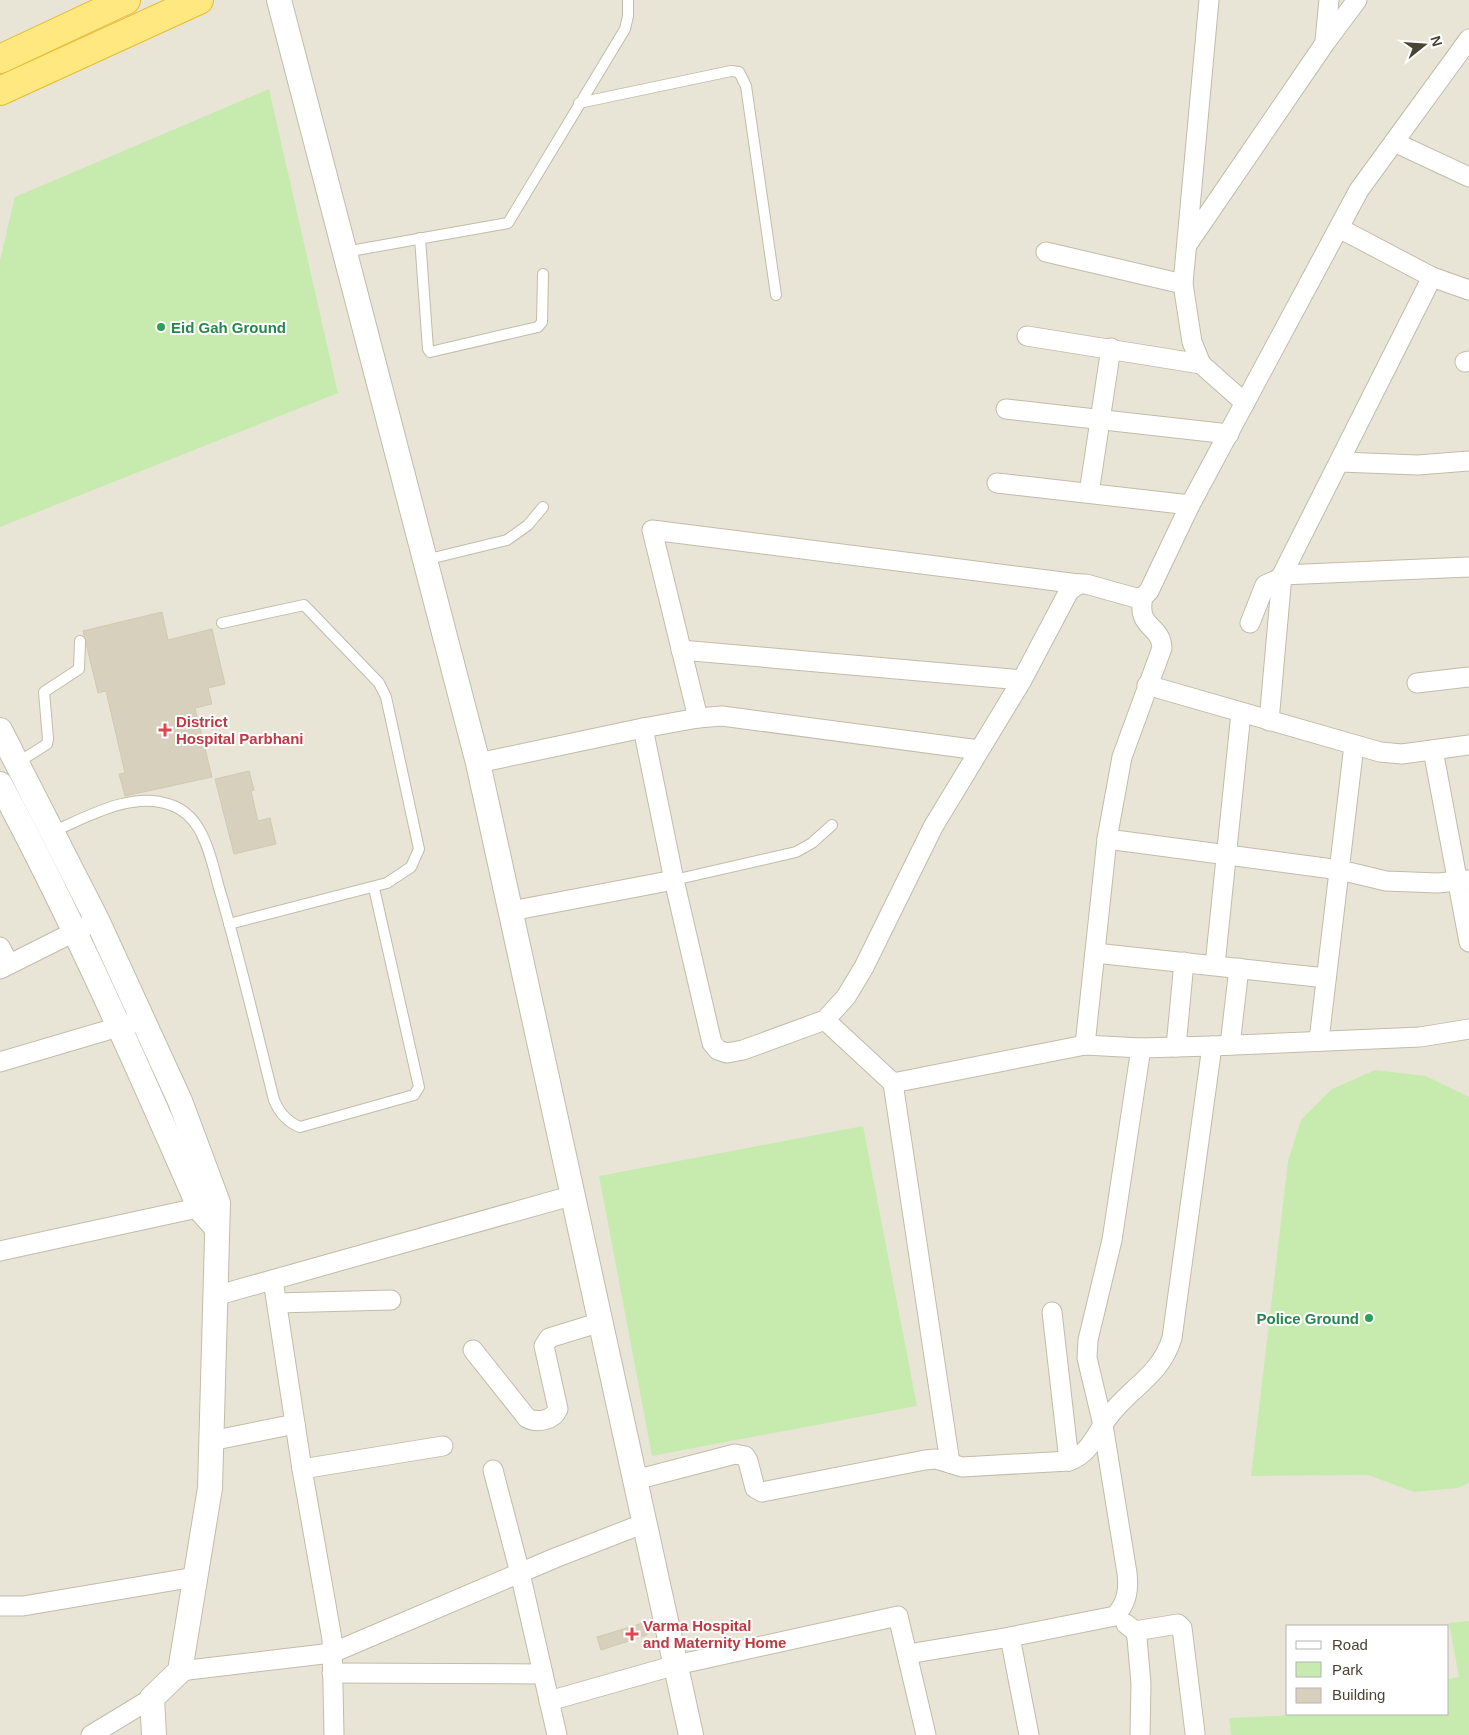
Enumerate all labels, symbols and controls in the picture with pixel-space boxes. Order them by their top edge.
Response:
north arrow [1399,20,1449,70]
text: N [1427,34,1446,48]
place label: Eid Gah Ground [171,319,286,336]
marker: Eid Gah Ground [155,321,167,333]
place label: District Hospital Parbhani [176,713,304,747]
marker: District Hospital Parbhani [158,723,172,737]
place label: Police Ground [1256,1310,1359,1327]
marker: Police Ground [1363,1312,1375,1324]
place label: Varma Hospital and Maternity Home [643,1617,786,1651]
legend [1286,1625,1449,1715]
marker: Varma Hospital and Maternity Home [625,1627,639,1641]
text: Road [1332,1636,1368,1653]
text: Park [1332,1661,1363,1678]
text: Building [1332,1686,1385,1703]

